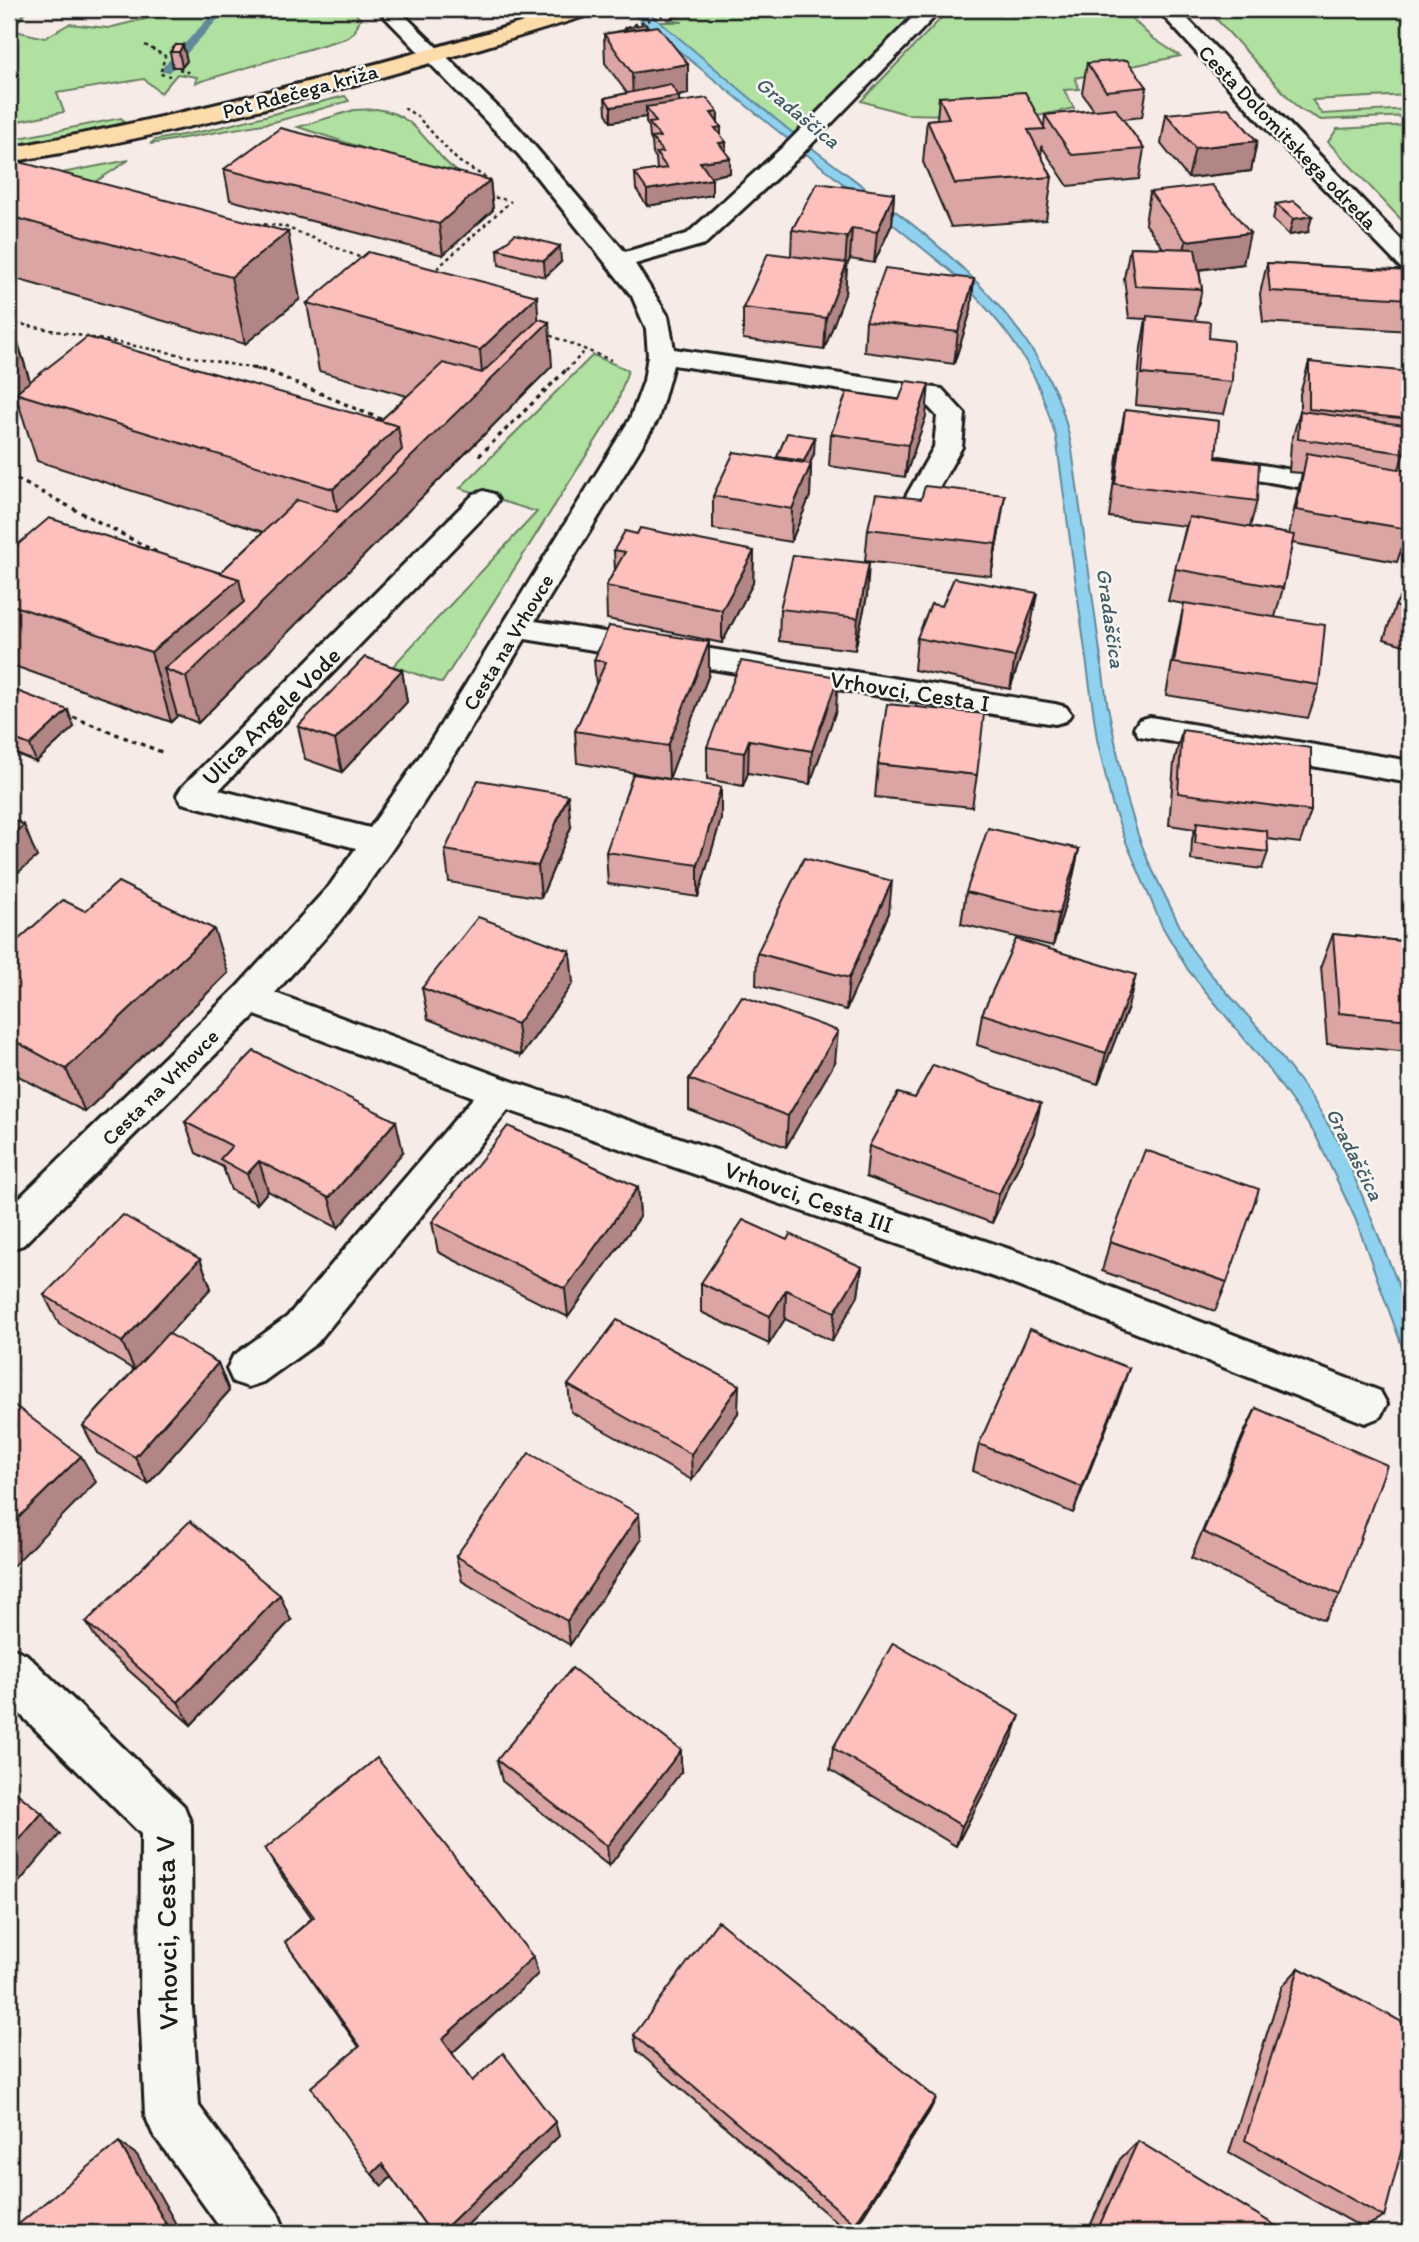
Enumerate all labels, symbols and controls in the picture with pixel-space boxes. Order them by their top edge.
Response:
street label: Cesta Dolomitskega odreda [1193,40,1383,234]
street label: Pot Rdečega križa [219,58,381,124]
water label: Gradaščica [751,71,845,153]
water label: Gradaščica [1092,566,1130,670]
street label: Cesta na Vrhovce [457,569,559,715]
street label: Ulica Angele Vode [196,641,346,791]
street label: Vrhovci, Cesta I [828,664,992,718]
street label: Cesta na Vrhovce [96,1023,224,1151]
water label: Gradaščica [1321,1103,1389,1205]
street label: Vrhovci, Cesta III [721,1155,897,1239]
street label: Vrhovci, Cesta V [147,1835,185,2030]

